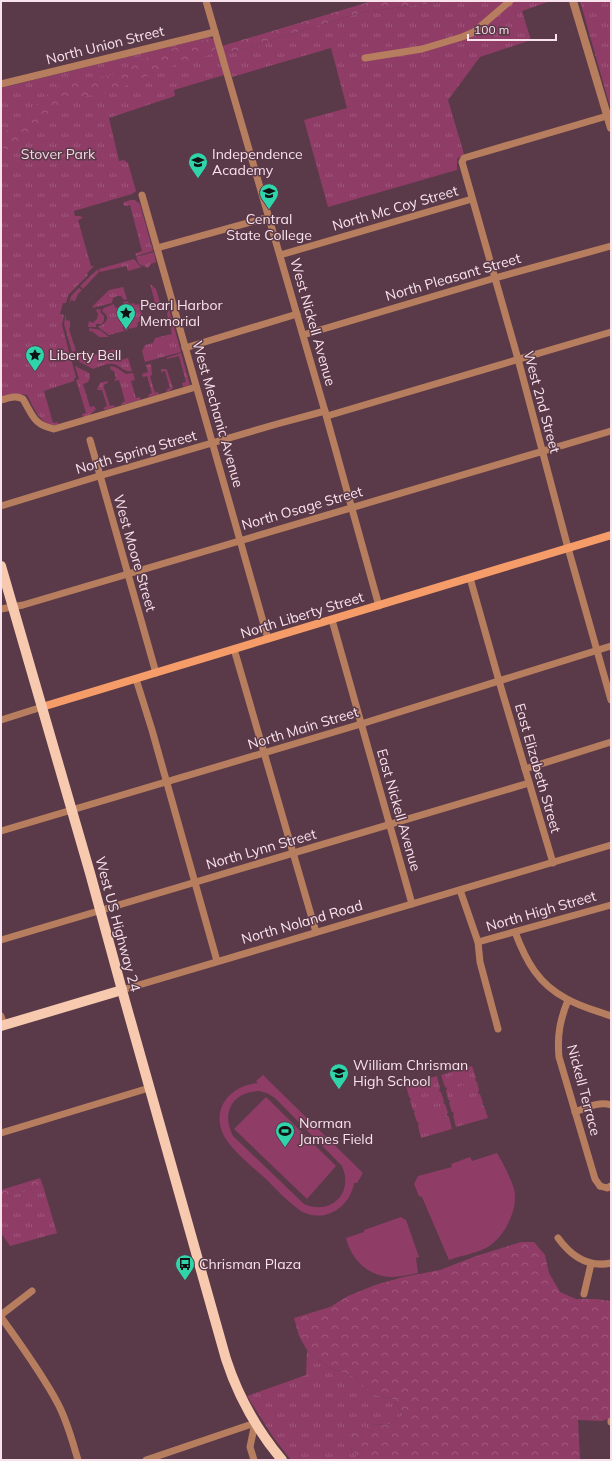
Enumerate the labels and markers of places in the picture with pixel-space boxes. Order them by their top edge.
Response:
place label: Independence Academy [212,145,303,179]
school or university icon: Independence Academy [187,151,209,179]
school or university icon: Central State College [258,182,280,210]
place label: Central State College [226,210,312,244]
place label: Pearl Harbor Memorial [140,296,223,330]
place icon: Pearl Harbor Memorial [115,302,137,330]
place icon: Liberty Bell [24,344,46,372]
place label: Liberty Bell [49,346,121,364]
place label: William Chrisman High School [353,1056,468,1090]
school or university icon: William Chrisman High School [328,1062,350,1090]
place label: Norman James Field [299,1114,373,1148]
sports icon: Norman James Field [274,1120,296,1148]
bus stop icon: Chrisman Plaza [174,1253,196,1281]
place label: Chrisman Plaza [199,1255,301,1273]

